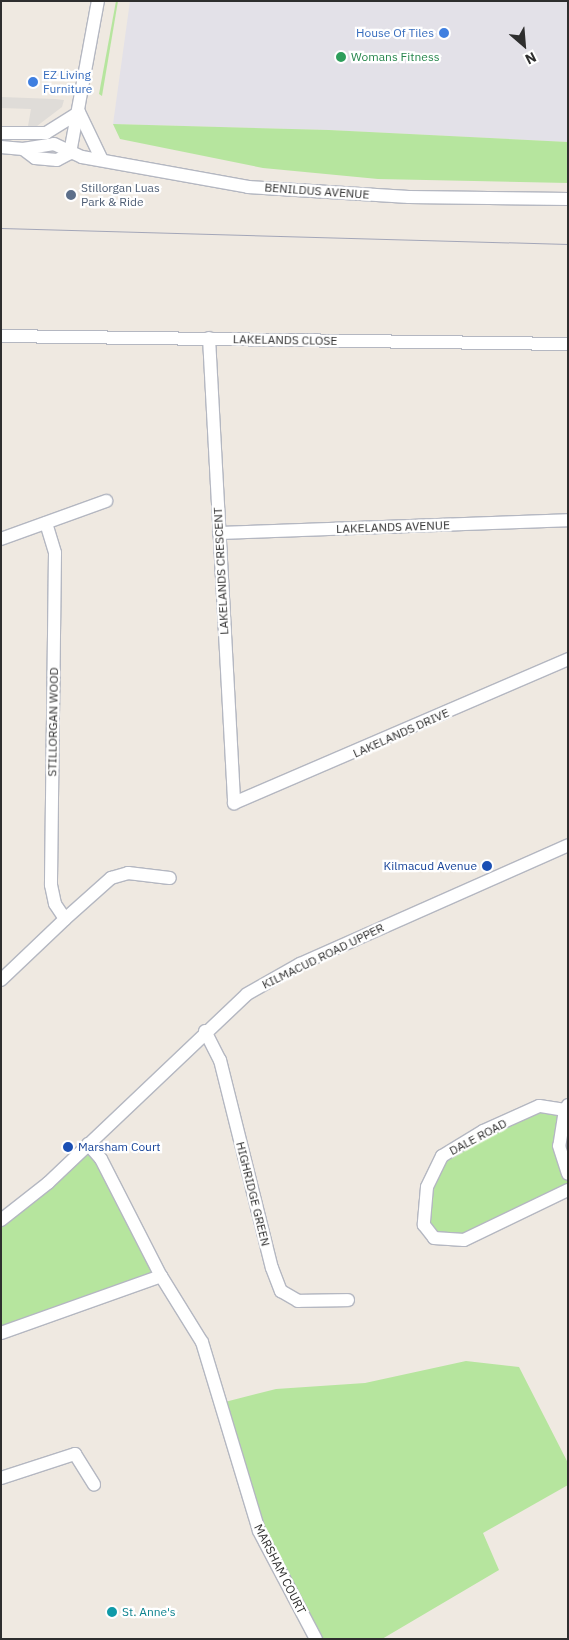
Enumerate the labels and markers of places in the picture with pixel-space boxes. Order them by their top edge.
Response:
place label: House Of Tiles [356,26,434,40]
marker: House Of Tiles [438,27,450,39]
place label: Womans Fitness [351,50,440,64]
marker: Womans Fitness [335,51,347,63]
place label: EZ Living Furniture [43,68,92,96]
marker: EZ Living Furniture [27,76,39,88]
place label: Stillorgan Luas Park & Ride [81,181,160,209]
marker: Stillorgan Luas Park & Ride [65,189,77,201]
place label: Kilmacud Avenue [384,859,477,873]
marker: Kilmacud Avenue [481,860,493,872]
place label: Marsham Court [78,1140,161,1154]
marker: Marsham Court [62,1141,74,1153]
place label: St. Anne's [122,1605,176,1619]
marker: St. Anne's [106,1606,118,1618]

